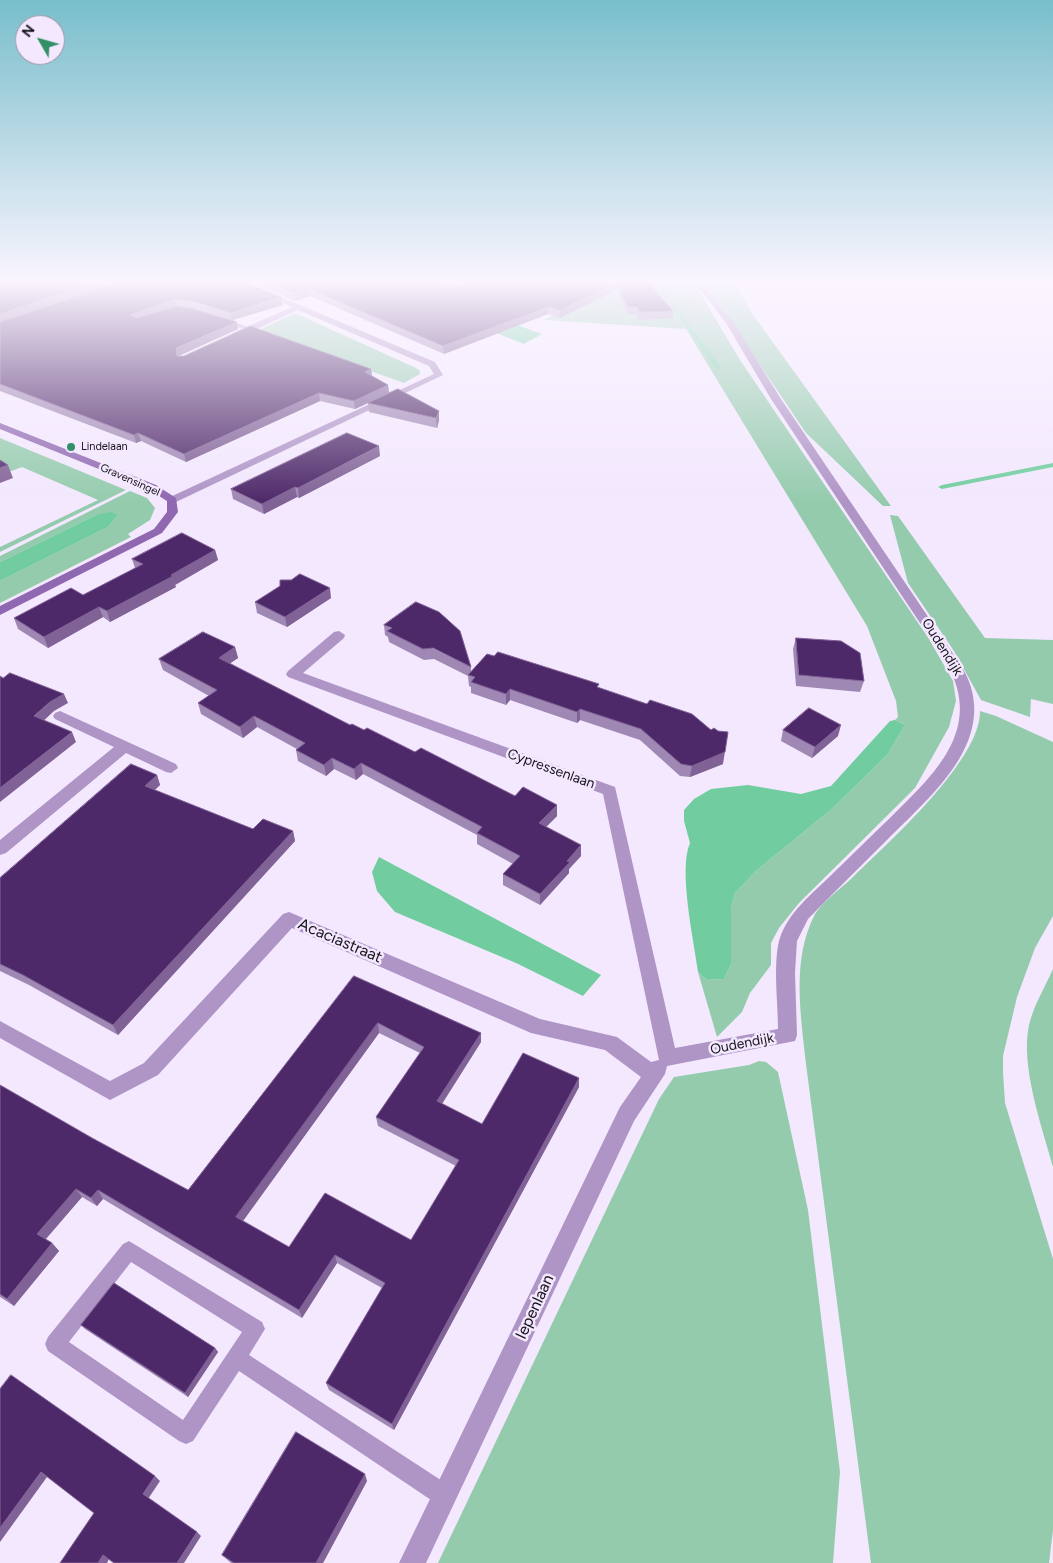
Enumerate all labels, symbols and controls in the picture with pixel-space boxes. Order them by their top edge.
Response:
north arrow [15,15,65,65]
text: N [19,22,39,41]
place label: Lindelaan [81,440,128,454]
marker: Lindelaan [65,441,77,453]
street label: Gravensingel [98,461,162,499]
street label: Oudendijk [918,615,966,679]
street label: Cypressenlaan [505,745,597,793]
street label: Acaciastraat [295,915,385,967]
street label: Oudendijk [709,1030,775,1058]
street label: Iepenlaan [512,1272,558,1342]

